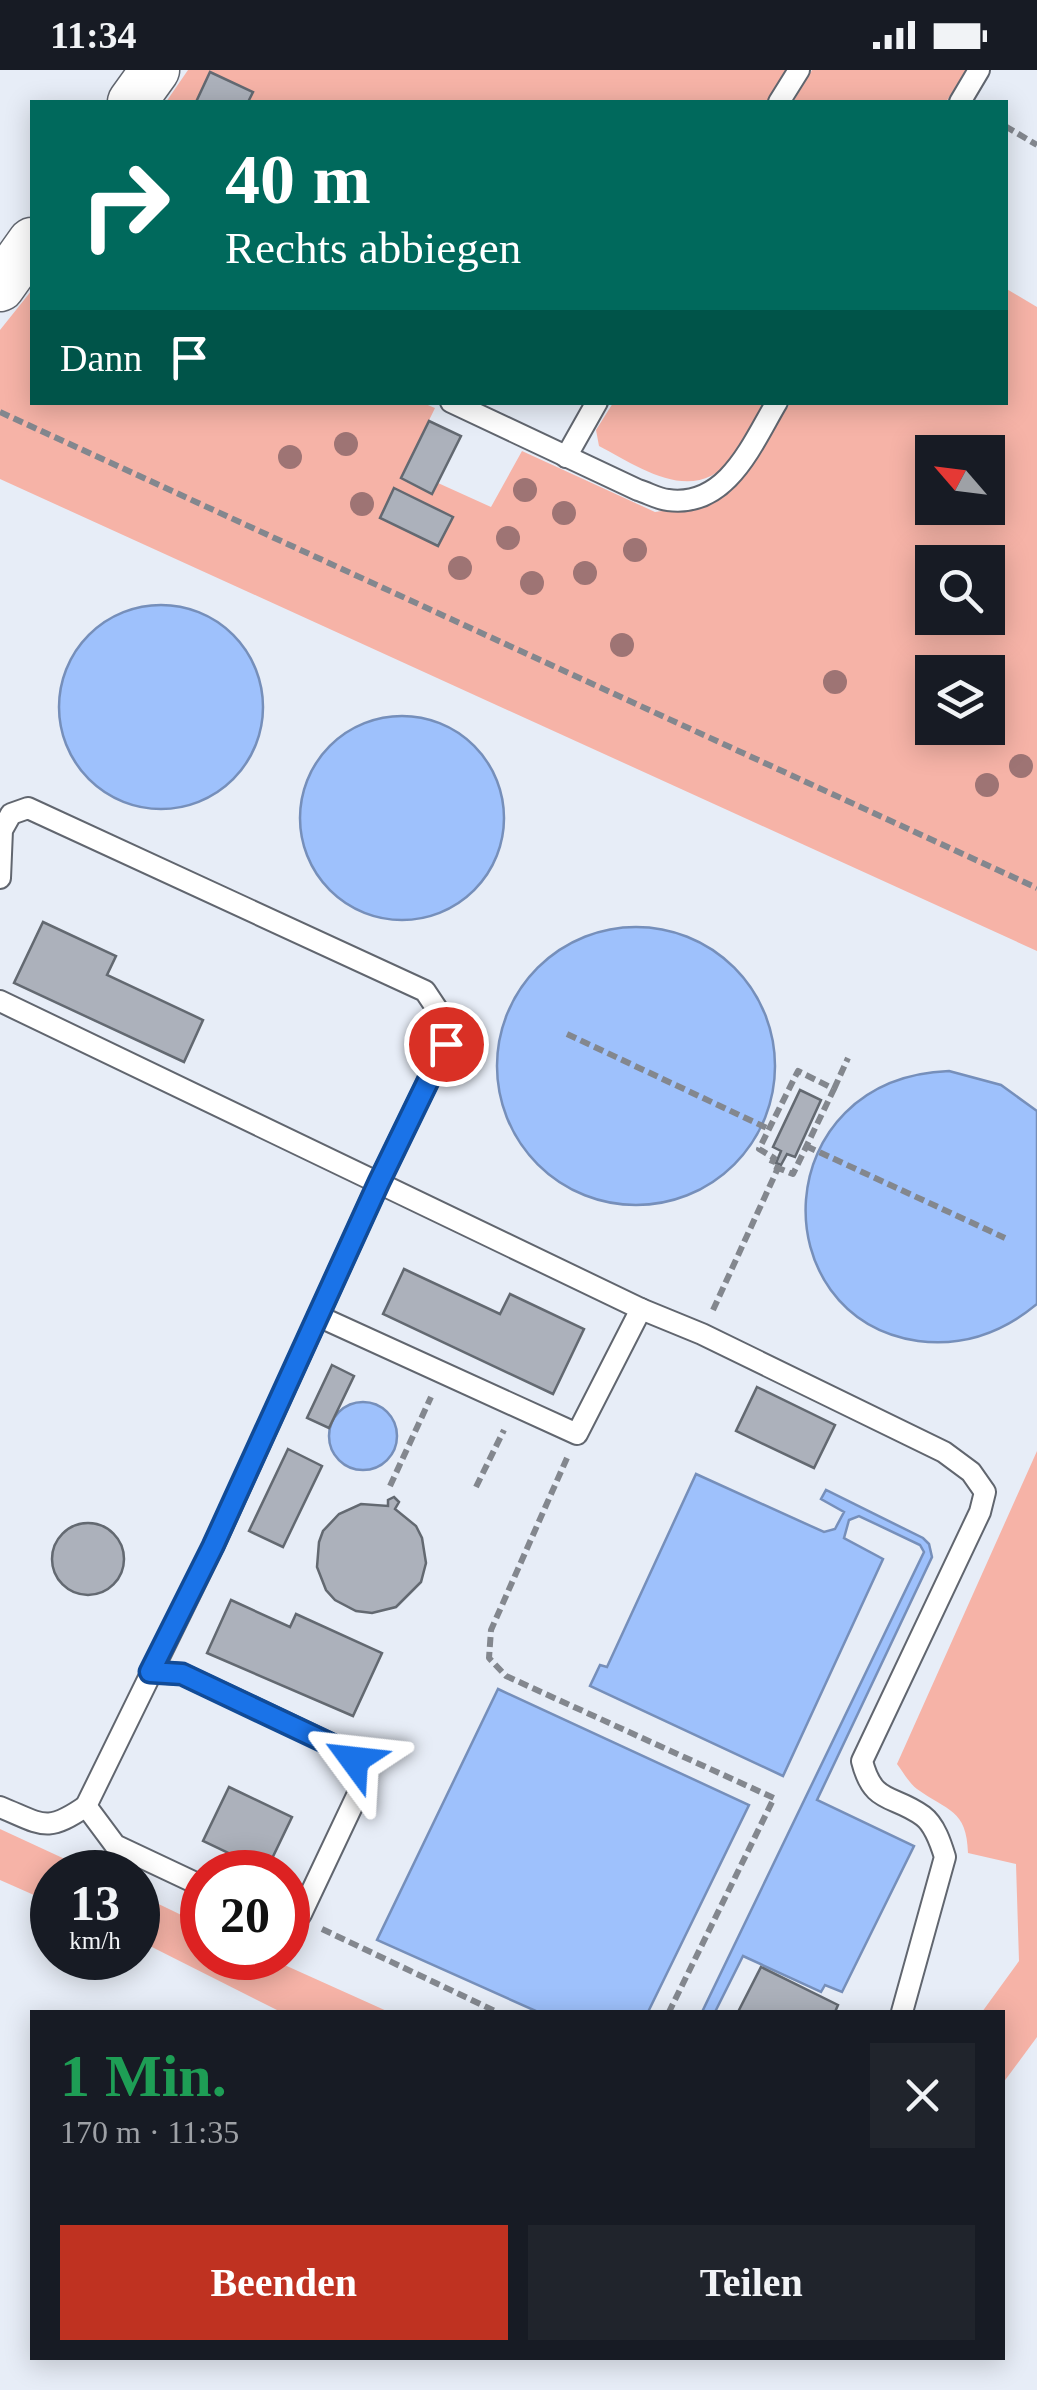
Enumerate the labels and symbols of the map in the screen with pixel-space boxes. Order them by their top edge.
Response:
north arrow [915,435,1005,525]
pin [404,1002,489,1087]
position arrow [302,1708,406,1812]
speed limit sign: 20 [180,1850,310,1980]

